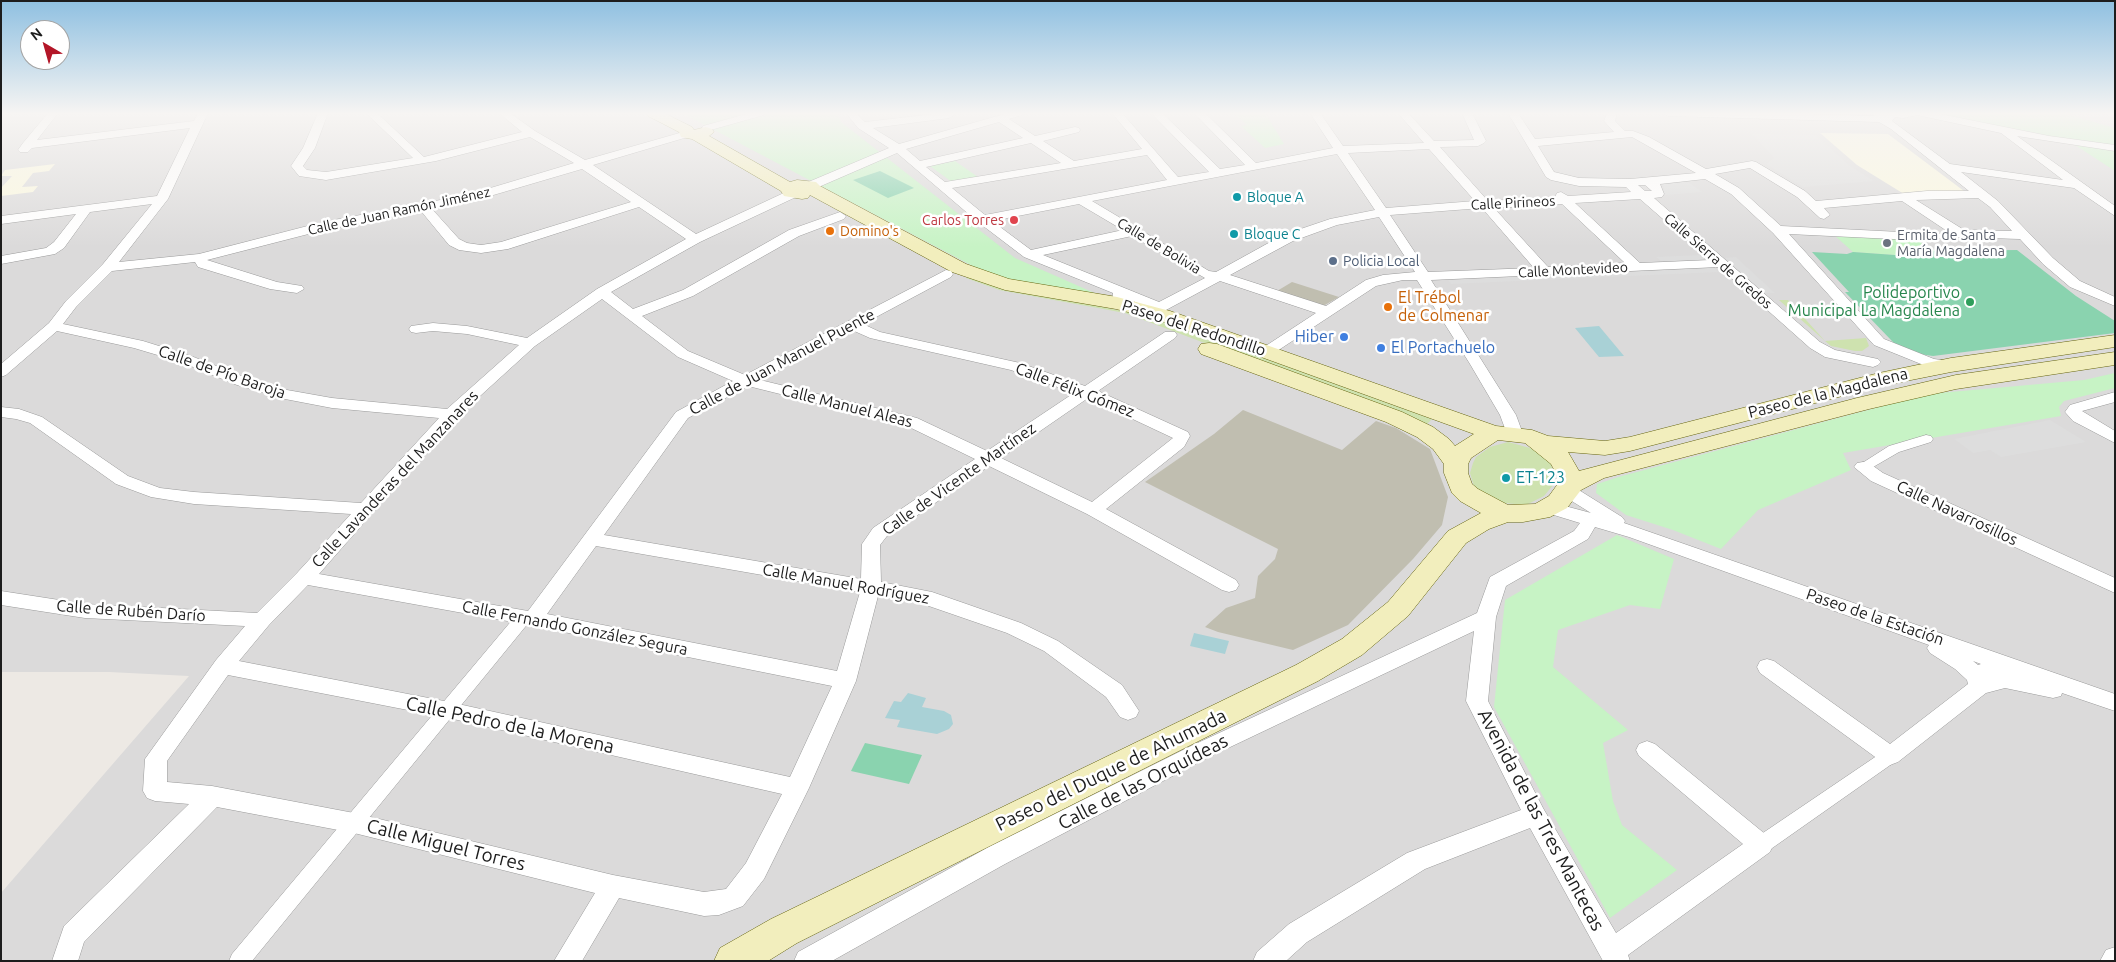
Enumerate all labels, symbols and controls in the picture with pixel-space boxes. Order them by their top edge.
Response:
north arrow [20,20,70,70]
text: N [27,24,45,43]
street label: Calle de Juan Ramón Jiménez [306,183,492,239]
place label: Bloque A [1247,189,1304,205]
marker: Bloque A [1231,191,1243,203]
street label: Calle Pirineos [1470,192,1556,214]
street label: Calle Sierra de Gredos [1661,210,1775,312]
place label: Carlos Torres [922,212,1004,228]
marker: Carlos Torres [1008,214,1020,226]
street label: Calle de Bolivia [1114,214,1204,278]
place label: Domino's [840,223,899,239]
marker: Domino's [824,225,836,237]
place label: Bloque C [1244,226,1300,242]
place label: Ermita de Santa María Magdalena [1897,227,2005,260]
marker: Bloque C [1228,228,1240,240]
marker: Ermita de Santa María Magdalena [1881,237,1893,249]
place label: Policia Local [1343,253,1419,269]
marker: Policia Local [1327,255,1339,267]
street label: Calle Montevideo [1518,259,1628,281]
place label: Polideportivo Municipal La Magdalena [1788,283,1960,321]
place label: El Trébol de Colmenar [1398,288,1489,326]
street label: Paseo del Redondillo [1120,296,1268,360]
marker: Polideportivo Municipal La Magdalena [1964,296,1976,308]
marker: El Trébol de Colmenar [1382,301,1394,313]
street label: Calle de Juan Manuel Puente [686,305,878,419]
place label: Hiber [1295,327,1334,347]
marker: Hiber [1338,331,1350,343]
place label: El Portachuelo [1391,338,1495,358]
street label: Calle de Pío Baroja [156,341,288,403]
marker: El Portachuelo [1375,342,1387,354]
street label: Calle Félix Gómez [1013,358,1137,422]
street label: Paseo de la Magdalena [1746,364,1910,422]
street label: Calle Manuel Aleas [779,380,915,432]
street label: Calle Lavanderas del Manzanares [308,386,482,572]
street label: Calle de Vicente Martínez [878,419,1040,539]
place label: ET-123 [1516,468,1565,488]
marker: ET-123 [1500,472,1512,484]
street label: Calle Navarrosillos [1893,476,2021,550]
street label: Calle Manuel Rodríguez [761,560,931,608]
street label: Paseo de la Estación [1803,584,1947,650]
street label: Calle de Rubén Darío [56,596,206,626]
street label: Calle Fernando González Segura [460,597,690,659]
street label: Calle Pedro de la Morena [404,692,616,758]
street label: Paseo del Duque de Ahumada [992,704,1230,836]
street label: Avenida de las Tres Mantecas [1473,705,1609,935]
street label: Calle de las Orquídeas [1054,729,1232,835]
street label: Calle Miguel Torres [364,814,528,876]

